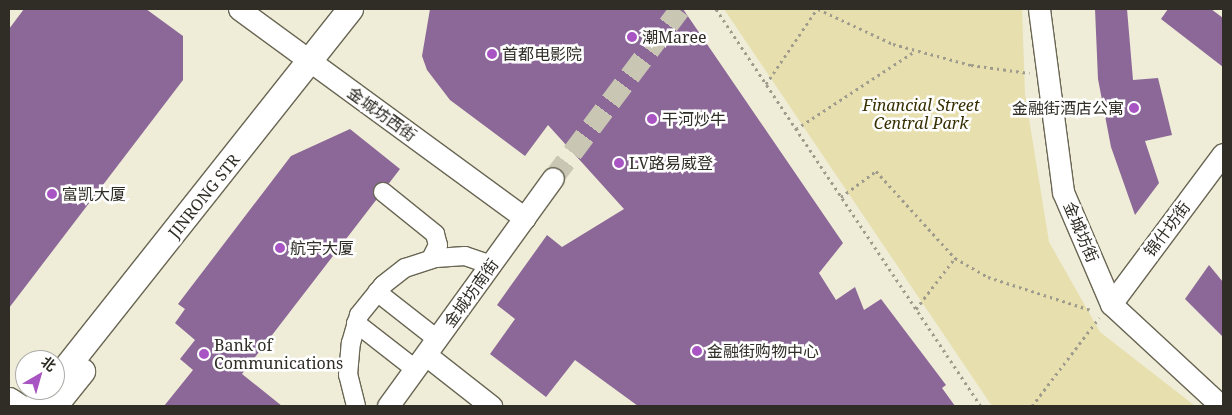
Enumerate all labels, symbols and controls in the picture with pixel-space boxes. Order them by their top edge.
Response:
place label: 潮Maree [642,27,707,47]
marker: 潮Maree [626,31,638,43]
place label: 首都电影院 [502,44,582,64]
marker: 首都电影院 [486,48,498,60]
street label: 金城坊西街 [344,83,420,145]
park label: Financial Street Central Park [862,95,980,133]
place label: 金融街酒店公寓 [1012,98,1124,118]
marker: 金融街酒店公寓 [1128,102,1140,114]
place label: 干河炒牛 [662,109,726,129]
marker: 干河炒牛 [646,113,658,125]
street label: JINRONG STR [164,150,244,242]
place label: LV路易威登 [629,153,713,173]
marker: LV路易威登 [613,157,625,169]
place label: 富凯大厦 [62,184,126,204]
marker: 富凯大厦 [46,188,58,200]
street label: 锦什坊街 [1140,198,1194,260]
street label: 金城坊街 [1060,199,1102,265]
place label: 航宇大厦 [290,238,354,258]
marker: 航宇大厦 [274,242,286,254]
street label: 金城坊南街 [440,255,502,331]
place label: Bank of Communications [214,335,343,373]
place label: 金融街购物中心 [707,341,819,361]
marker: 金融街购物中心 [691,345,703,357]
marker: Bank of Communications [198,348,210,360]
north arrow [15,350,65,400]
text: 北 [38,352,60,375]

